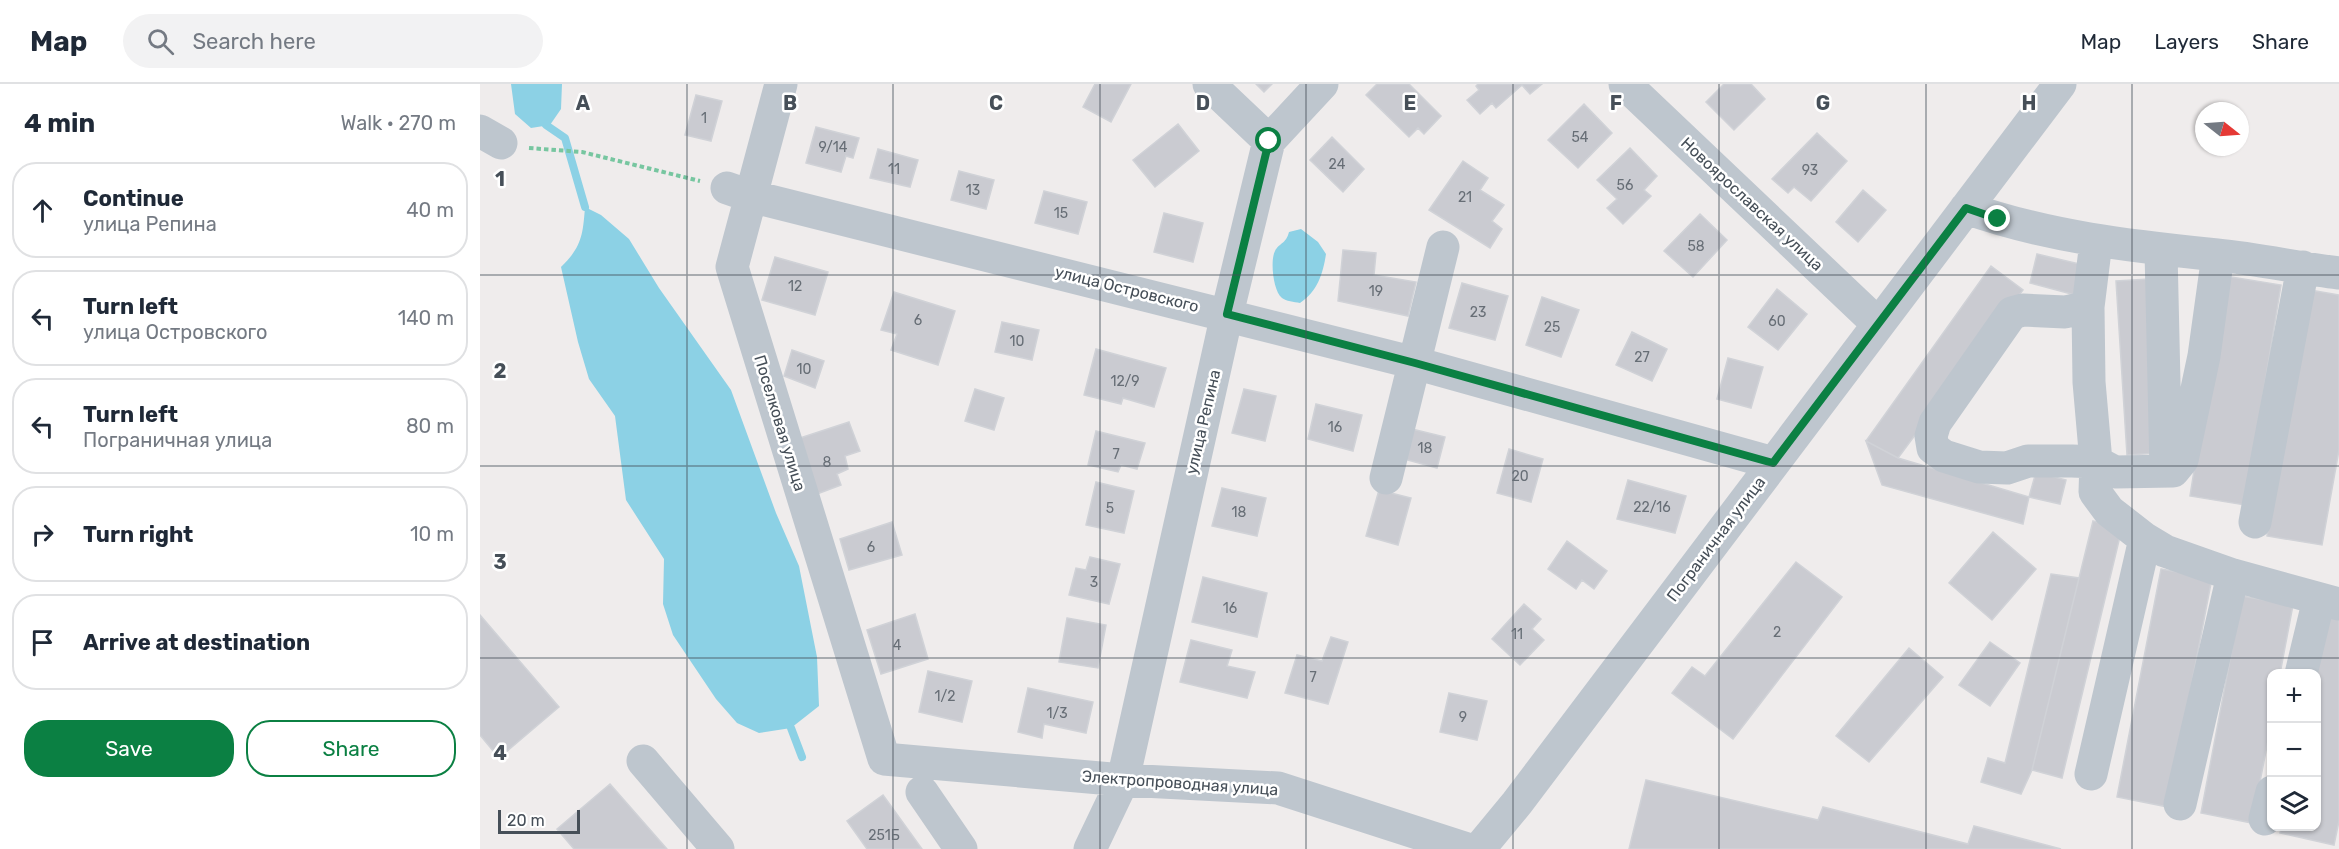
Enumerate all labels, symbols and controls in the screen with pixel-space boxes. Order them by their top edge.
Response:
search box [123,14,543,68]
text: Map [30,25,87,58]
icon: search [144,25,177,58]
text: Search here [192,28,316,55]
text: Map [2080,29,2121,54]
text: Layers [2154,29,2219,54]
text: Share [2252,29,2309,54]
text: A [576,91,591,115]
text: B [783,91,797,115]
text: C [989,91,1003,115]
text: D [1196,91,1210,115]
text: E [1404,91,1416,115]
text: F [1610,91,1622,115]
text: G [1816,91,1830,115]
text: H [2022,91,2036,115]
north arrow [2195,102,2249,156]
text: 4 min [24,108,95,139]
house number: 1 [701,110,707,127]
text: Walk · 270 m [341,111,456,135]
route start [1255,127,1281,153]
house number: 54 [1571,129,1589,146]
street label: Новоярославская улица [1677,133,1827,275]
house number: 9/14 [819,139,848,156]
house number: 24 [1329,156,1346,173]
house number: 11 [888,161,900,178]
house number: 93 [1802,162,1818,179]
text: 1 [495,167,505,191]
house number: 56 [1617,177,1633,194]
house number: 13 [966,182,980,199]
text: Continue [83,185,184,212]
house number: 21 [1458,189,1472,206]
icon: ahead [26,194,59,227]
text: 40 m [406,198,454,222]
house number: 15 [1054,205,1068,222]
route end [1984,205,2010,231]
text: улица Репина [83,212,217,236]
house number: 58 [1687,238,1705,255]
street label: улица Островского [1053,262,1201,316]
house number: 12 [788,278,802,295]
house number: 19 [1369,283,1383,300]
text: Turn left [83,293,178,320]
icon: left [26,302,59,335]
house number: 23 [1470,304,1486,321]
text: 140 m [398,306,454,330]
house number: 6 [914,312,922,329]
house number: 60 [1768,313,1786,330]
house number: 25 [1544,319,1560,336]
text: улица Островского [83,320,268,344]
house number: 10 [1010,333,1025,350]
house number: 27 [1634,349,1650,366]
street label: Поселковая улица [750,353,810,493]
text: 2 [494,359,507,383]
house number: 10 [797,361,812,378]
street label: улица Репина [1182,368,1224,476]
house number: 12/9 [1110,373,1140,390]
text: Turn left [83,401,178,428]
icon: left [26,410,59,443]
text: 80 m [406,414,454,438]
house number: 16 [1328,419,1342,436]
text: Пограничная улица [83,428,272,452]
house number: 18 [1418,440,1433,457]
house number: 7 [1112,446,1120,463]
house number: 8 [823,454,832,471]
house number: 20 [1511,468,1529,485]
street label: Пограничная улица [1663,473,1769,605]
house number: 22/16 [1633,499,1671,516]
house number: 5 [1106,500,1114,517]
house number: 18 [1232,504,1247,521]
icon: right [26,518,59,551]
text: Turn right [83,521,193,548]
text: 10 m [410,522,454,546]
house number: 6 [867,539,875,556]
text: 3 [493,550,507,574]
house number: 3 [1090,574,1098,591]
house number: 16 [1223,600,1237,617]
house number: 2 [1773,624,1781,641]
icon: arrive [26,626,59,659]
house number: 11 [1511,626,1523,643]
text: Arrive at destination [83,629,310,656]
house number: 4 [893,637,902,654]
house number: 7 [1309,669,1317,686]
map controls [2267,669,2321,831]
button: + [2267,669,2321,723]
house number: 1/2 [935,688,955,705]
house number: 1/3 [1046,705,1068,722]
house number: 9 [1459,709,1467,726]
button: Save [24,720,234,777]
button: Share [246,720,456,777]
button: − [2267,723,2321,777]
text: 4 [493,741,507,765]
street label: Электропроводная улица [1081,767,1279,799]
button: layers [2267,777,2321,831]
scale bar [498,807,580,834]
text: 20 m [507,811,545,830]
house number: 251Б [868,827,900,844]

